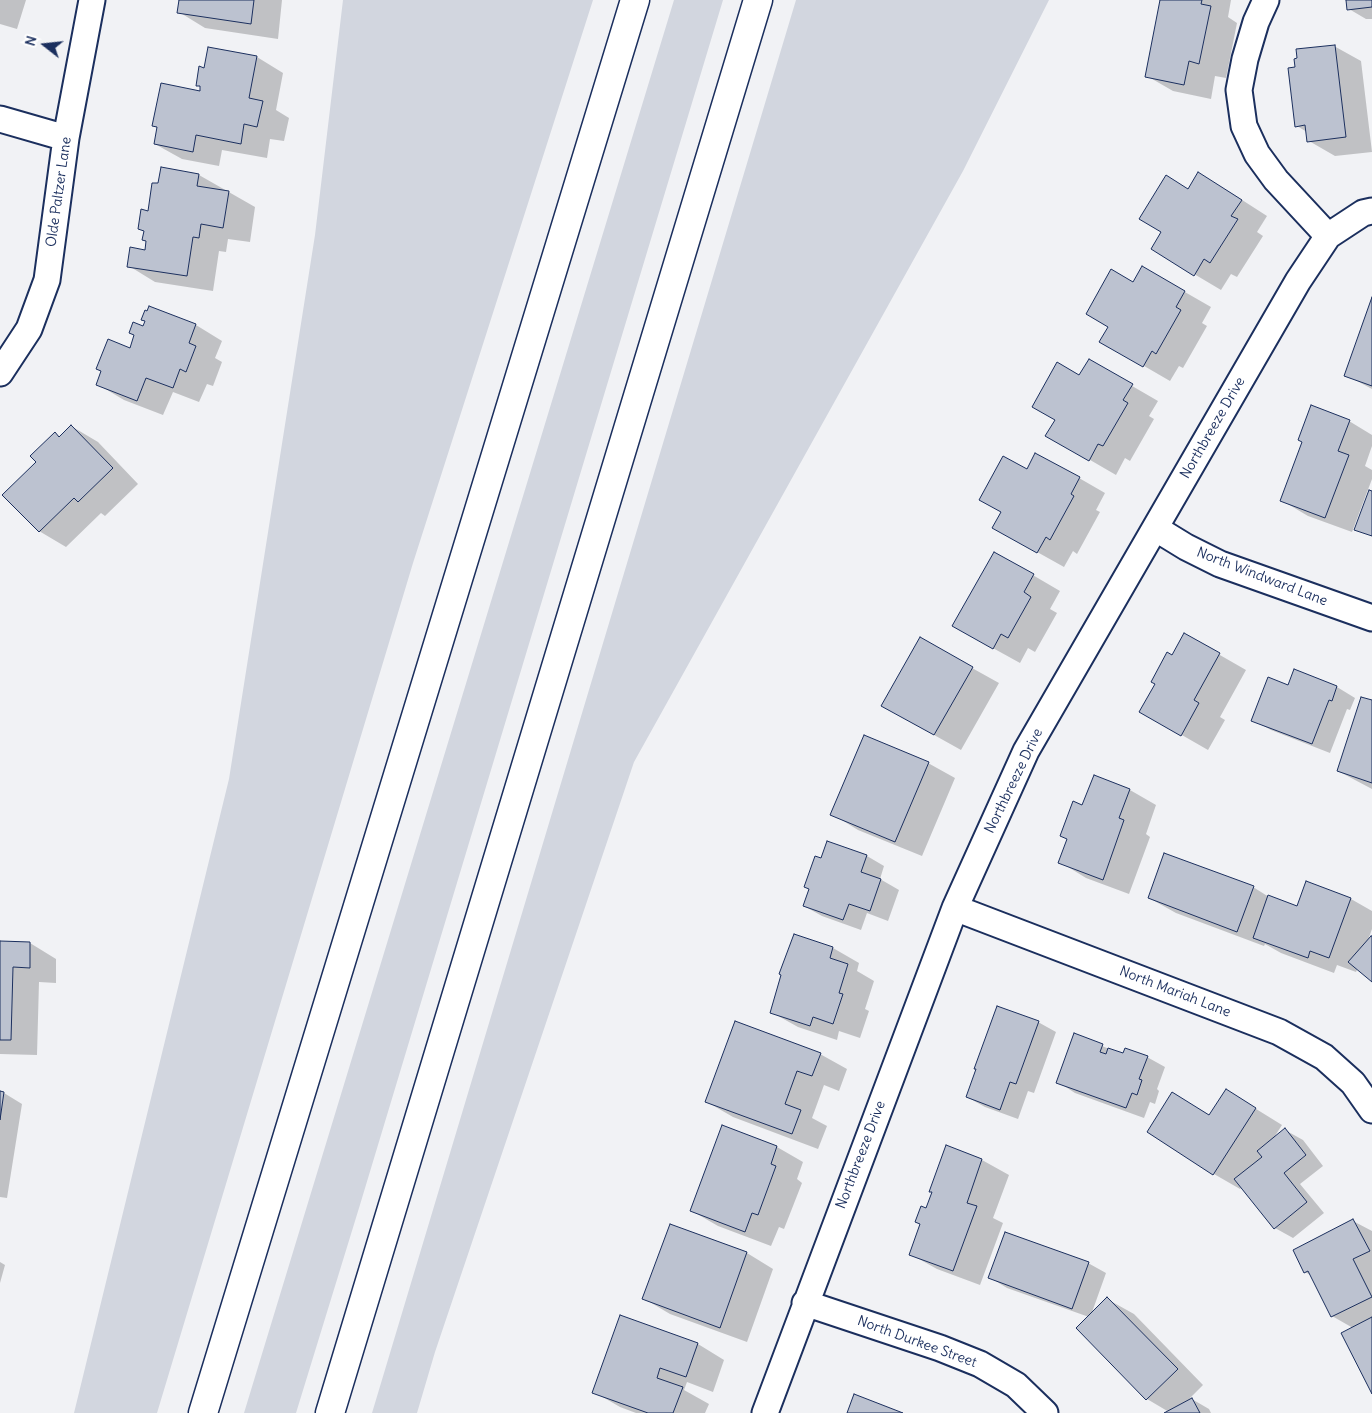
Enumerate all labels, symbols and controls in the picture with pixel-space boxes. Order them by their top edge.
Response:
north arrow [20,20,70,70]
text: N [21,34,41,48]
street label: Olde Paltzer Lane [43,136,75,248]
street label: Northbreeze Drive [1177,374,1249,482]
street label: North Windward Lane [1194,544,1330,610]
street label: Northbreeze Drive [981,726,1047,836]
street label: North Mariah Lane [1117,963,1233,1021]
street label: Northbreeze Drive [833,1099,889,1211]
street label: North Durkee Street [855,1313,979,1371]

